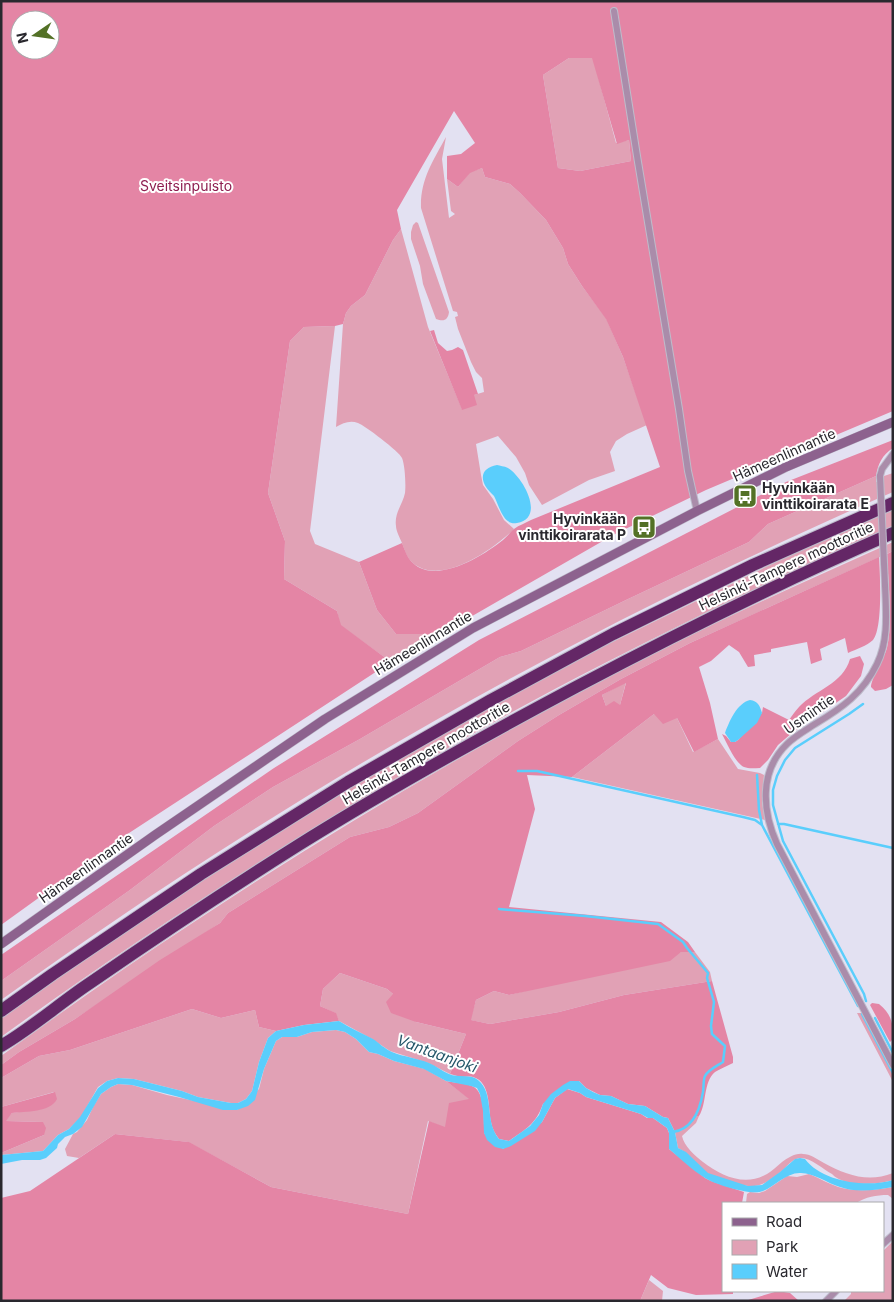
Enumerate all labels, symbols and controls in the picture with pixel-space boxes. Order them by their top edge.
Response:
north arrow [10,10,60,60]
text: N [12,31,31,45]
park label: Sveitsinpuisto [140,177,232,194]
street label: Hämeenlinnantie [730,424,838,485]
place label: Hyvinkään vinttikoirarata E [762,479,869,512]
bus stop icon: Hyvinkään vinttikoirarata E [732,483,758,509]
place label: Hyvinkään vinttikoirarata P [518,510,626,543]
bus stop icon: Hyvinkään vinttikoirarata P [631,514,657,540]
street label: Helsinki-Tampere moottoritie [696,518,876,614]
street label: Hämeenlinnantie [371,607,475,678]
street label: Usmintie [780,690,837,737]
street label: Helsinki-Tampere moottoritie [339,698,513,808]
street label: Hämeenlinnantie [35,829,136,906]
water label: Vantaanjoki [394,1030,480,1077]
legend [722,1202,884,1292]
text: Road [766,1212,802,1231]
text: Park [766,1237,799,1256]
text: Water [766,1262,808,1281]

